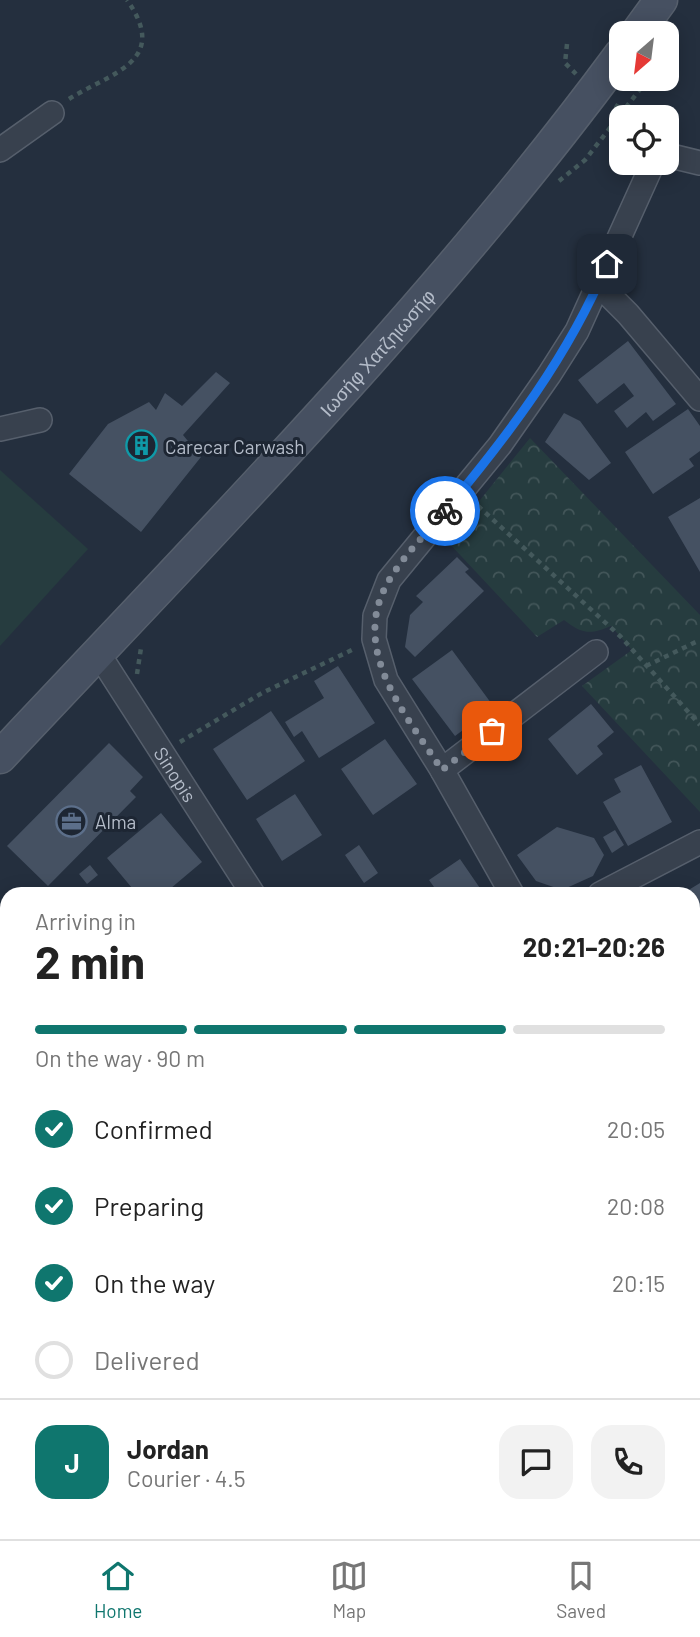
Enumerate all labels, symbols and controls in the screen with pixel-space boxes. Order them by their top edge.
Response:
north arrow [609,21,679,91]
map controls [609,21,679,175]
button: locate [609,105,679,175]
pin [577,234,637,294]
icon: home [588,245,626,283]
street label: Ιωσήφ Χατζηιωσήφ [314,284,439,420]
building icon: Carecar Carwash [125,429,159,463]
place label: Carecar Carwash [165,435,305,458]
courier [410,476,480,546]
icon: bike [426,492,464,530]
pin [462,701,522,761]
icon: bag [473,712,511,750]
street label: Sinopis [150,742,202,806]
office icon: Alma [55,804,89,838]
place label: Alma [95,810,136,833]
text: Arriving in [35,907,136,935]
text: 20:21–20:26 [523,931,665,962]
text: 2 min [35,933,145,988]
text: On the way · 90 m [35,1044,205,1072]
icon: check [35,1110,73,1148]
text: Confirmed [94,1113,213,1144]
text: 20:05 [607,1115,665,1143]
icon: check [35,1187,73,1225]
text: Preparing [94,1190,204,1221]
text: 20:08 [607,1192,665,1220]
icon: check [35,1264,73,1302]
text: On the way [94,1267,215,1298]
text: 20:15 [612,1269,665,1297]
text: Delivered [94,1344,200,1375]
button: chat [499,1425,573,1499]
button: phone [591,1425,665,1499]
text: Jordan [127,1433,209,1464]
text: J [64,1447,80,1478]
text: Courier · 4.5 [127,1464,246,1492]
tab: Home [94,1557,142,1622]
tab: Map [330,1557,368,1622]
tab: Saved [556,1557,606,1622]

